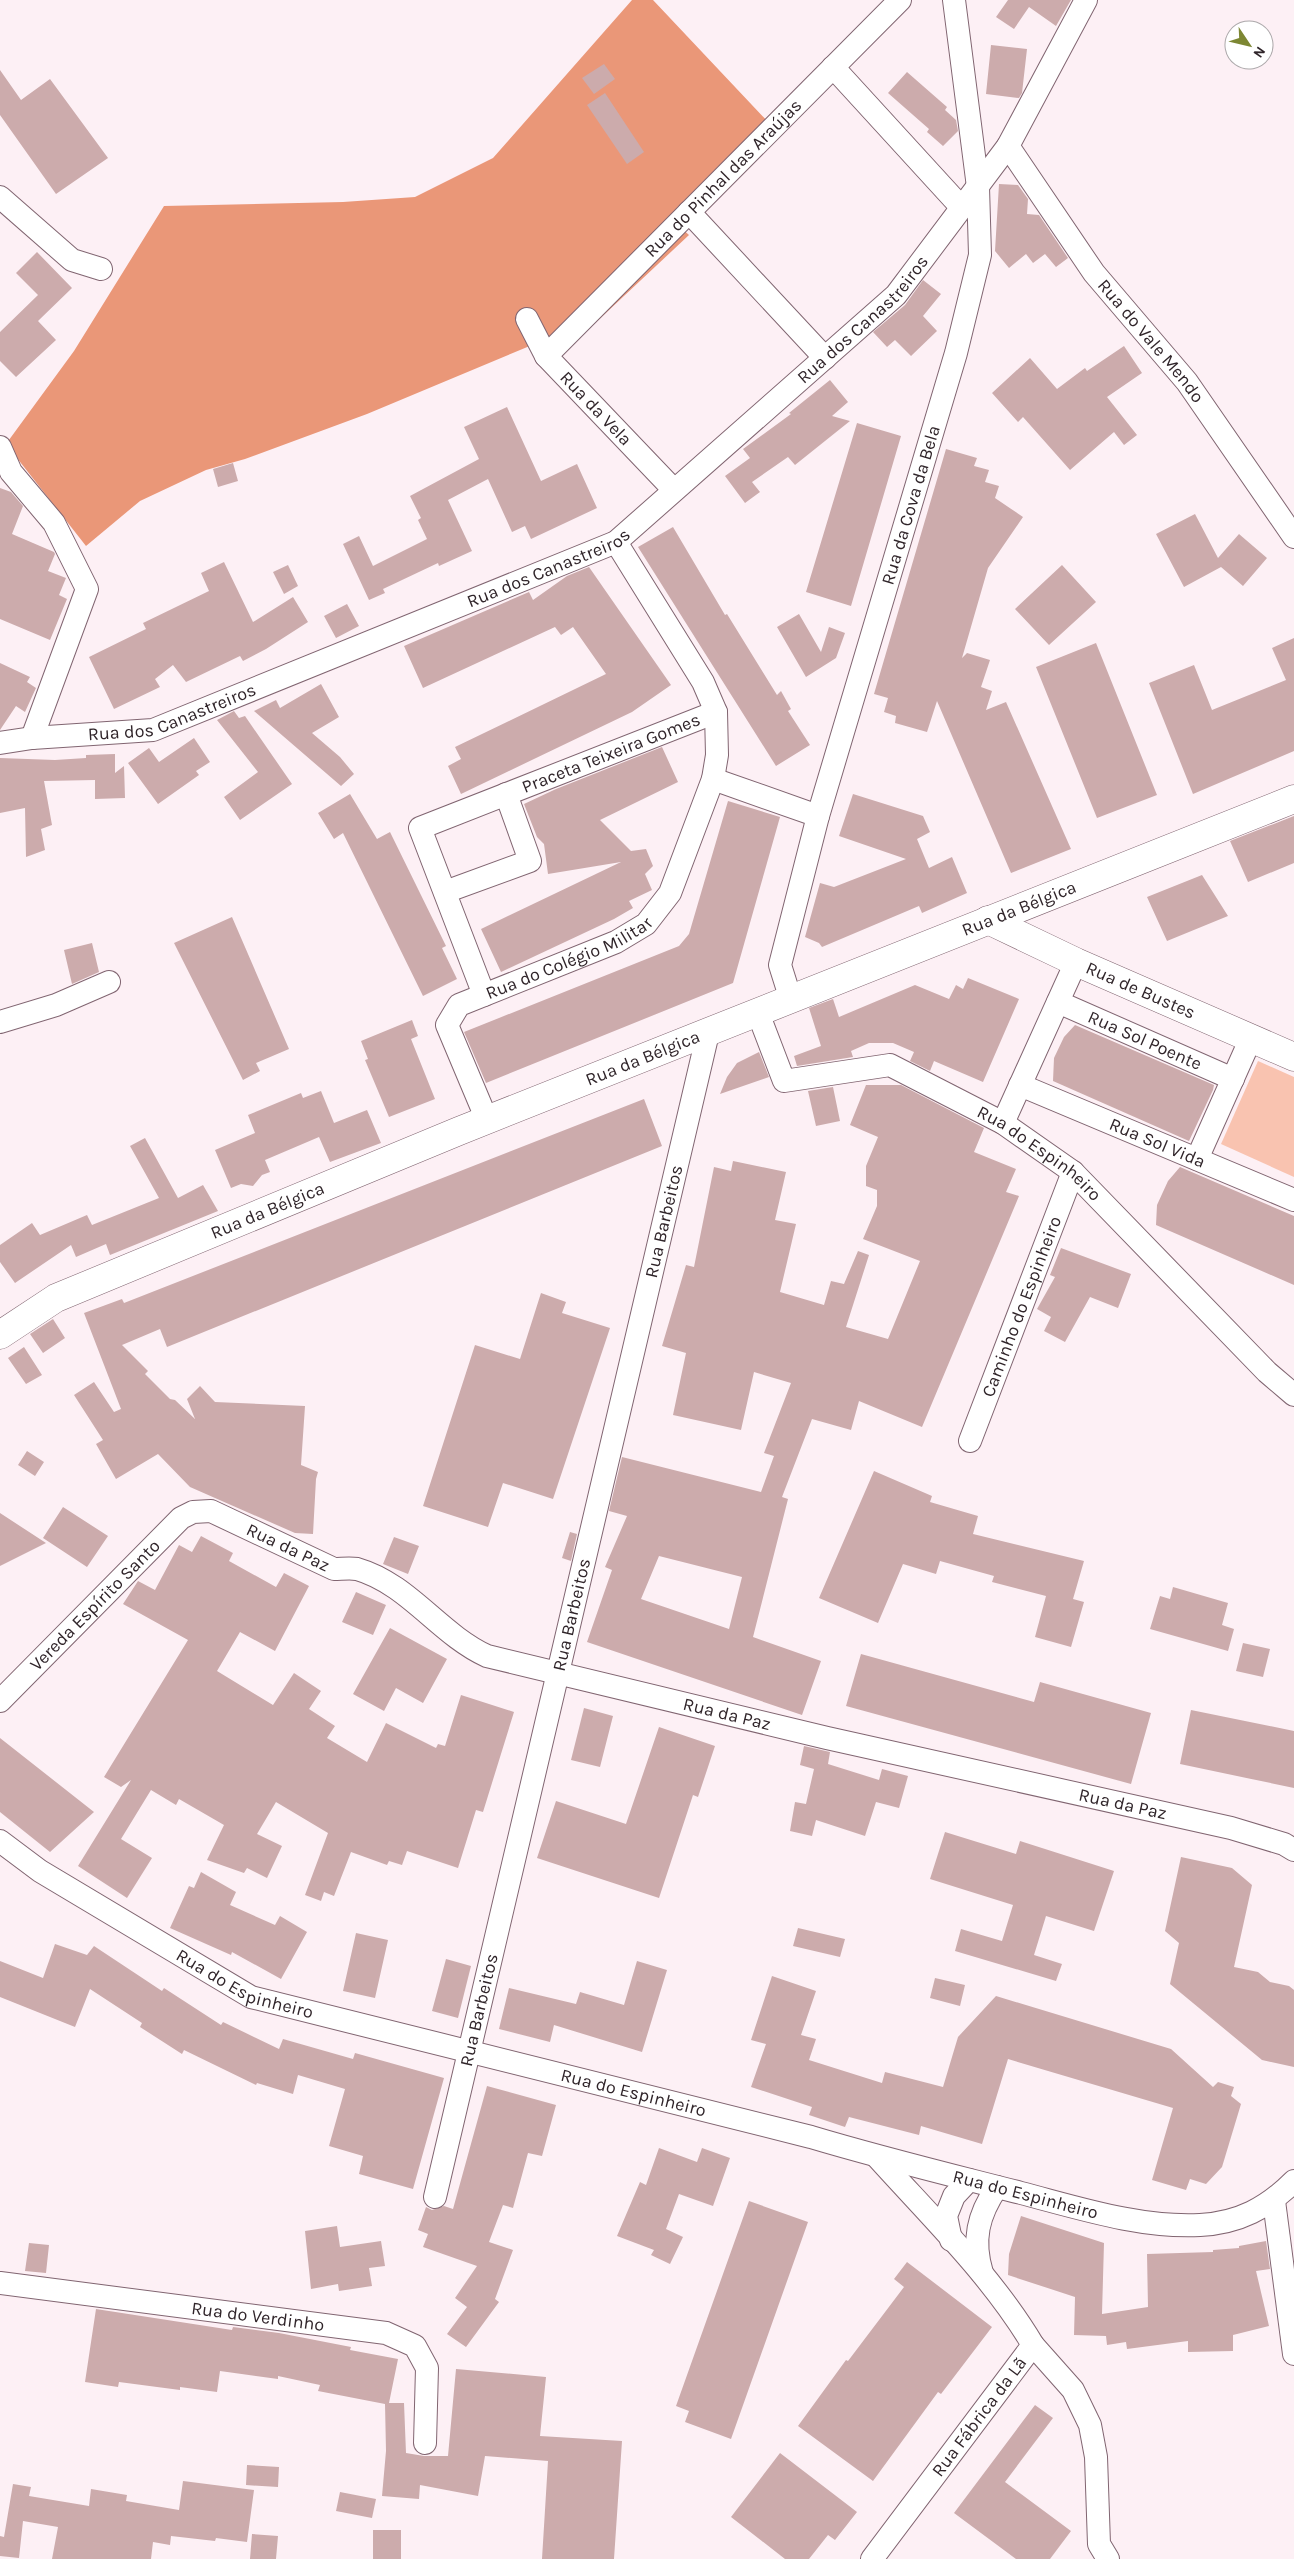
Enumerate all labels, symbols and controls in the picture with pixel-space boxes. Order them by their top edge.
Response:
north arrow [1224,20,1274,70]
text: N [1249,43,1269,61]
street label: Rua do Pinhal das Araújas [640,94,806,262]
street label: Rua dos Canastreiros [792,251,933,388]
street label: Rua do Vale Mendo [1093,274,1209,407]
street label: Rua da Vela [555,366,637,450]
street label: Rua da Cova da Bela [877,423,945,587]
street label: Rua dos Canastreiros [464,524,635,612]
street label: Rua dos Canastreiros [87,678,259,745]
street label: Praceta Teixeira Gomes [519,708,703,798]
street label: Rua da Bélgica [959,876,1079,941]
street label: Rua do Colégio Militar [482,913,658,1004]
street label: Rua de Bustes [1082,957,1199,1024]
street label: Rua Sol Poente [1085,1006,1205,1075]
street label: Rua da Bélgica [582,1025,703,1091]
street label: Rua do Espinheiro [973,1101,1106,1206]
street label: Rua Sol Vida [1106,1113,1209,1173]
street label: Rua Barbeitos [640,1163,688,1280]
street label: Rua da Bélgica [207,1177,328,1244]
street label: Caminho do Espinheiro [977,1213,1066,1400]
street label: Rua da Paz [243,1518,333,1576]
street label: Vereda Espírito Santo [25,1535,165,1675]
street label: Rua Barbeitos [548,1556,595,1673]
street label: Rua da Paz [681,1693,773,1735]
street label: Rua da Paz [1077,1783,1169,1824]
street label: Rua do Espinheiro [172,1944,316,2023]
street label: Rua Barbeitos [455,1952,503,2069]
street label: Rua do Espinheiro [558,2064,708,2121]
street label: Rua do Espinheiro [951,2165,1100,2224]
street label: Rua do Verdinho [190,2297,326,2336]
street label: Rua Fábrica da Lã [927,2352,1031,2481]

